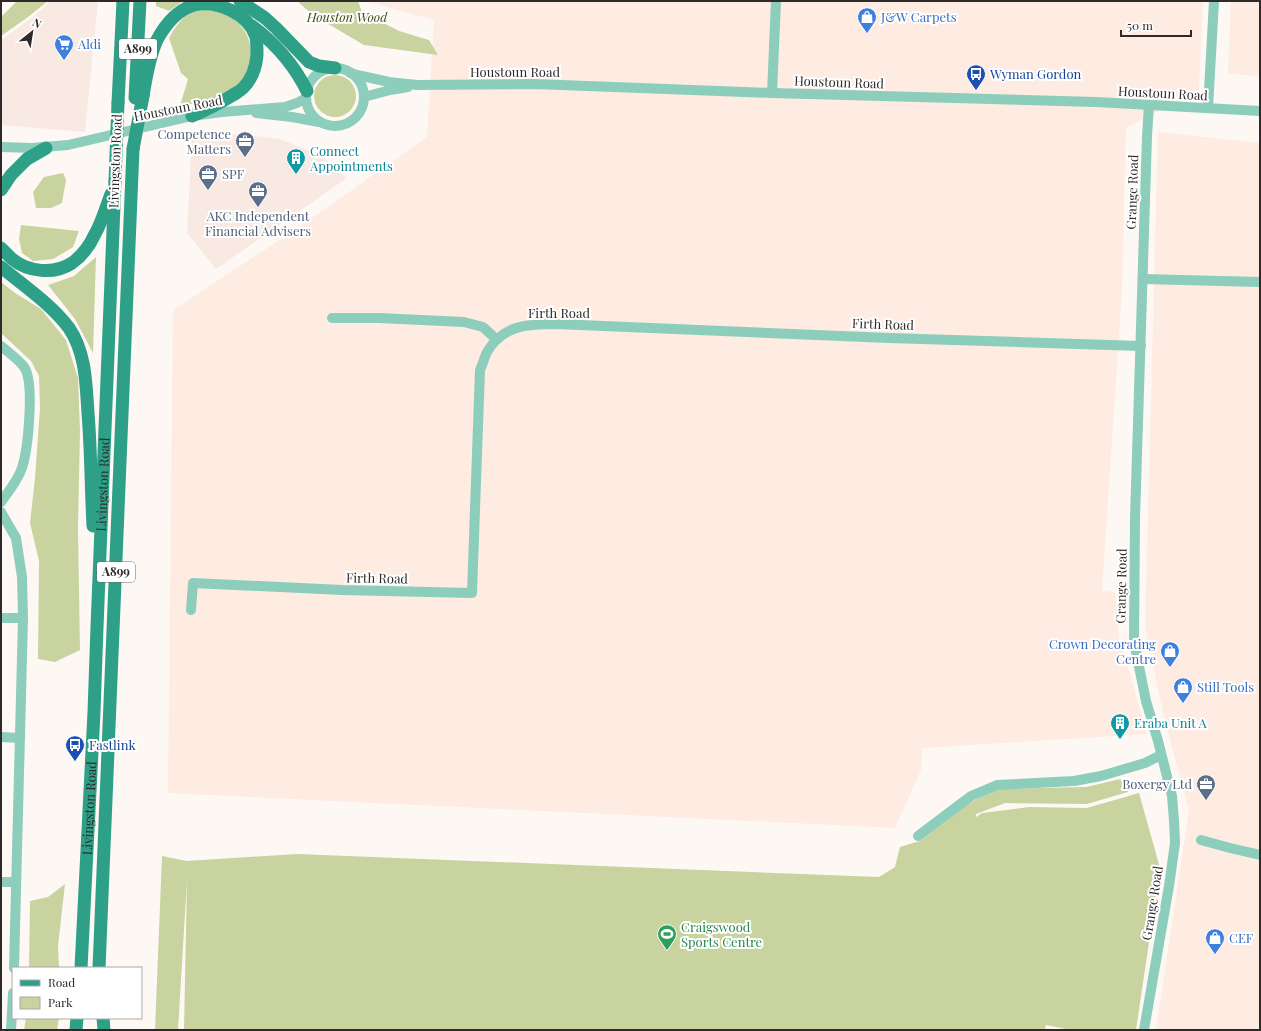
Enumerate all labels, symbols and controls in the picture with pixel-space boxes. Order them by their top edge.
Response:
shop icon: J&W Carpets [856,6,878,34]
park label: Houston Wood [306,8,388,25]
place label: J&W Carpets [880,8,957,25]
north arrow [12,12,52,52]
scale bar [1121,12,1191,38]
text: N [30,14,44,31]
text: 50 m [1127,17,1153,33]
supermarket icon: Aldi [53,33,75,61]
place label: Aldi [77,35,101,52]
road number: A899 [119,39,157,59]
street label: Houstoun Road [470,63,560,80]
bus stop icon: Wyman Gordon [965,63,987,91]
place label: Wyman Gordon [989,65,1082,82]
street label: Houstoun Road [794,71,885,92]
street label: Houstoun Road [1118,82,1209,103]
street label: Houstoun Road [132,90,224,124]
street label: Livingston Road [104,113,125,208]
place label: Competence Matters [157,125,231,157]
office icon: Competence Matters [234,130,256,158]
place label: Connect Appointments [309,142,393,174]
building icon: Connect Appointments [285,147,307,175]
street label: Grange Road [1122,154,1141,230]
office icon: SPF [197,163,219,191]
place label: SPF [222,165,245,182]
office icon: AKC Independent Financial Advisers [247,180,269,208]
place label: AKC Independent Financial Advisers [205,207,311,239]
street label: Firth Road [528,304,590,321]
street label: Firth Road [852,314,915,333]
street label: Livingston Road [92,437,113,532]
street label: Grange Road [1111,548,1130,624]
road number: A899 [97,562,135,582]
street label: Firth Road [346,568,409,587]
place label: Crown Decorating Centre [1049,635,1156,667]
shop icon: Crown Decorating Centre [1159,640,1181,668]
shop icon: Still Tools [1172,676,1194,704]
place label: Still Tools [1197,678,1254,695]
building icon: Eraba Unit A [1109,712,1131,740]
place label: Eraba Unit A [1134,714,1207,731]
bus stop icon: Fastlink [64,734,86,762]
place label: Fastlink [89,736,136,753]
street label: Livingston Road [78,760,100,856]
office icon: Boxergy Ltd [1195,773,1217,801]
place label: Boxergy Ltd [1122,775,1192,792]
street label: Grange Road [1137,864,1166,941]
place label: Craigswood Sports Centre [681,918,763,950]
sports icon: Craigswood Sports Centre [656,923,678,951]
shop icon: CEF [1204,927,1226,955]
place label: CEF [1229,929,1254,946]
legend [12,967,142,1019]
text: Road [48,974,75,990]
text: Park [48,994,73,1010]

